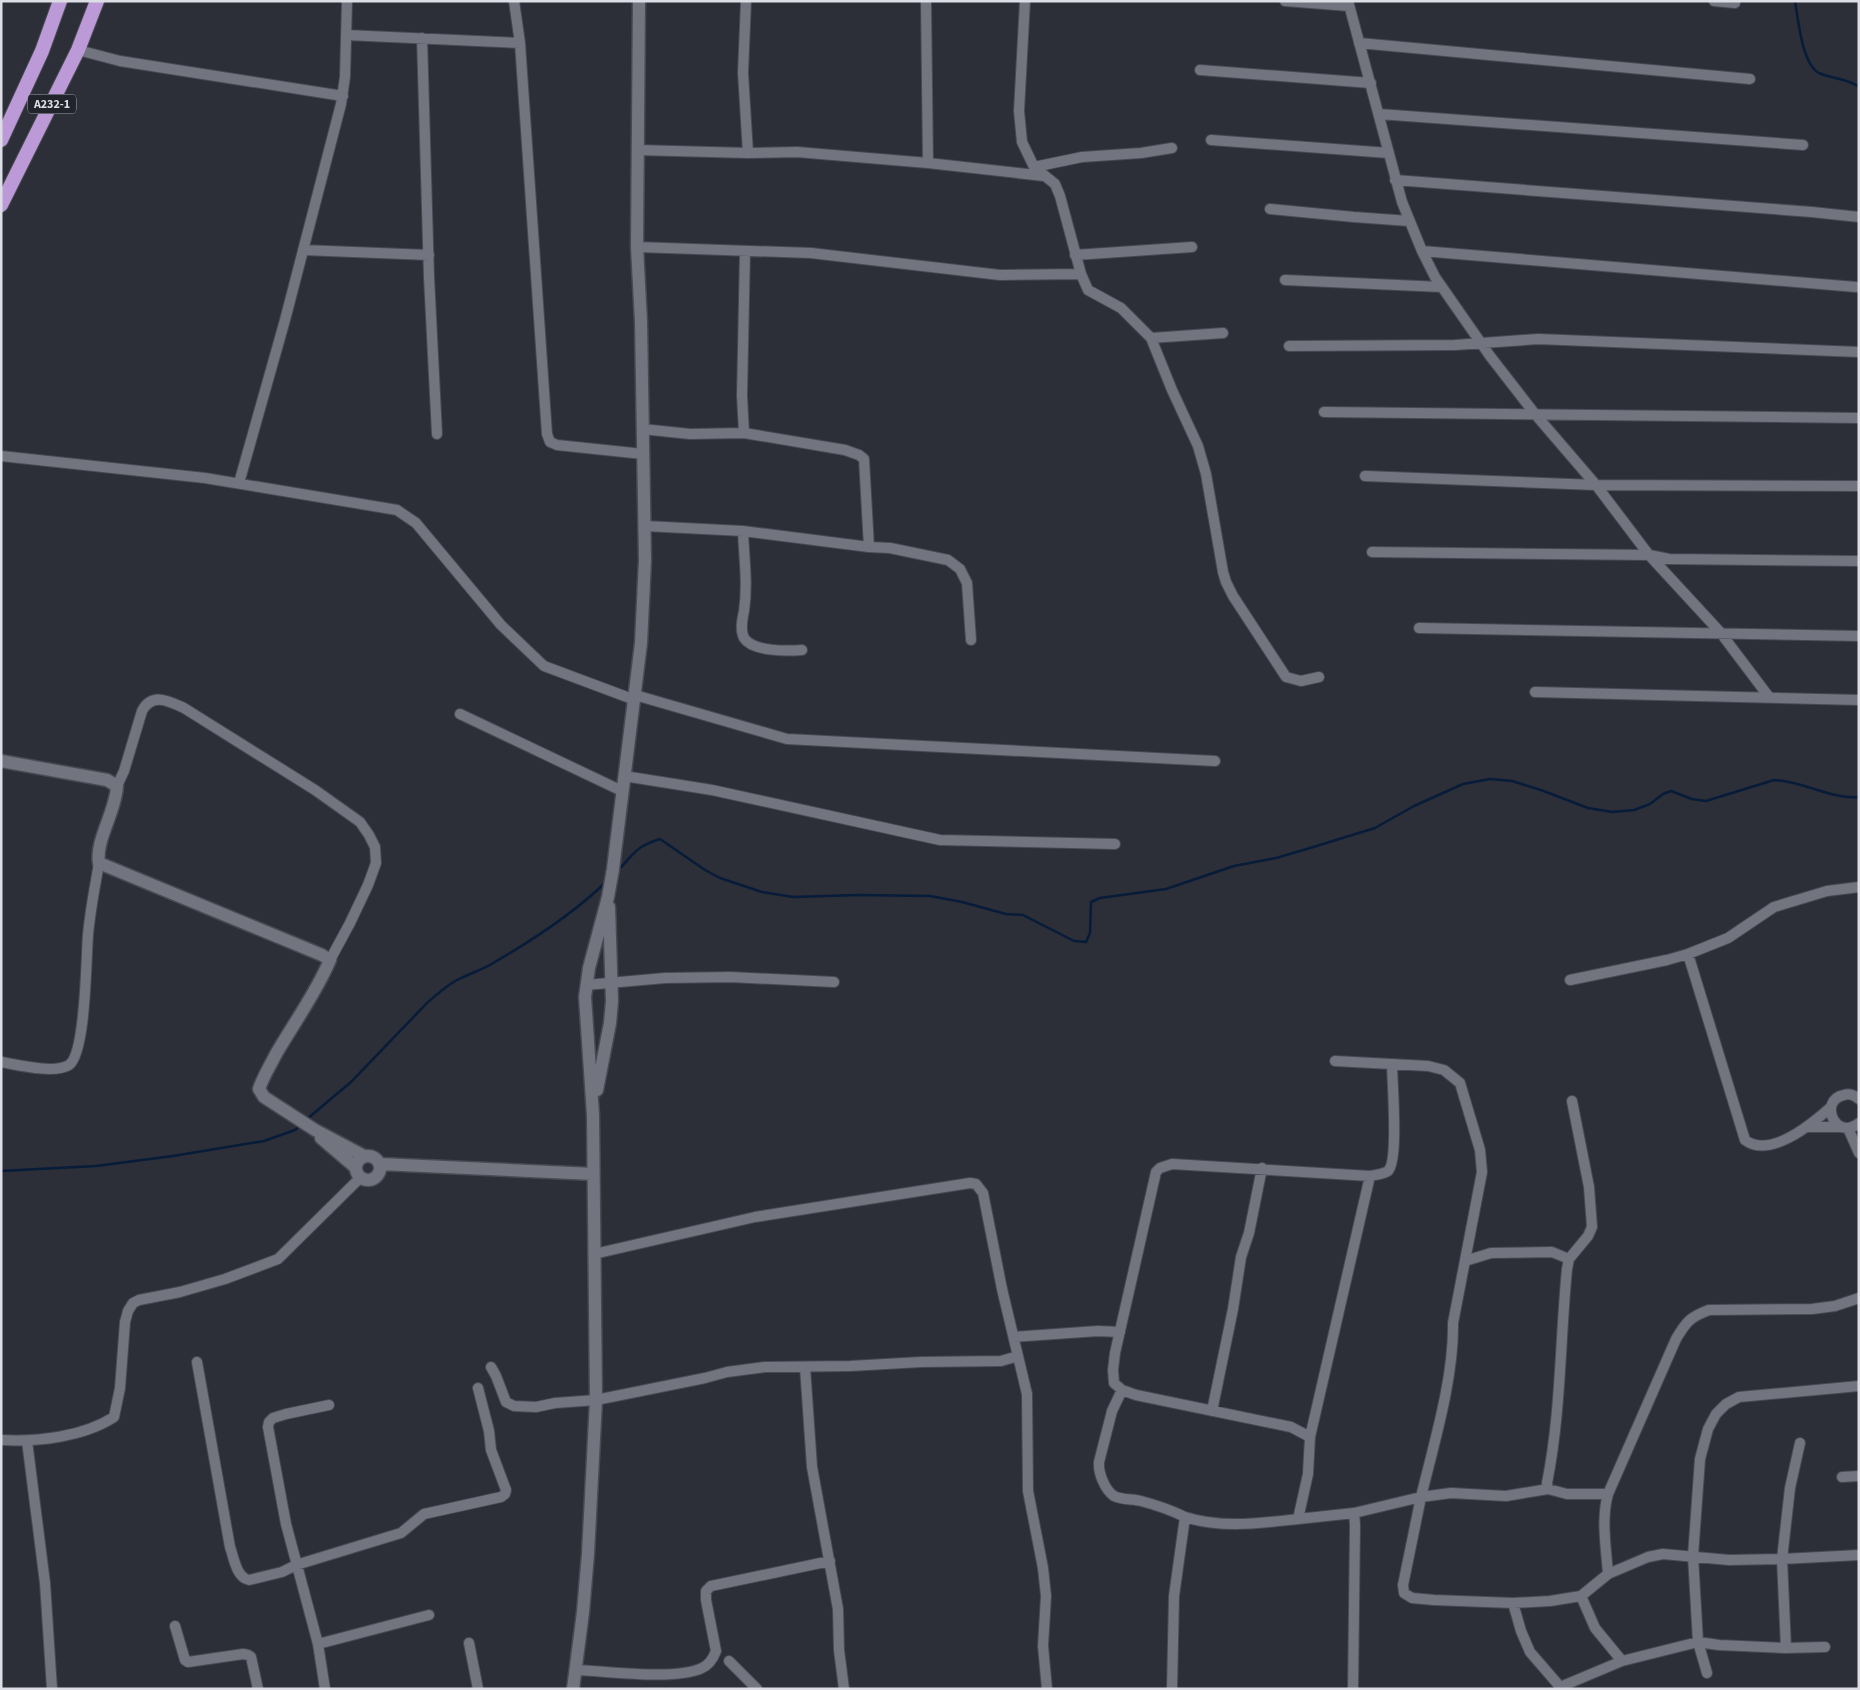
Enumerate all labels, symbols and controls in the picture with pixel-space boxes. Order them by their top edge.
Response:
road number: A232-1 [28,95,76,114]

